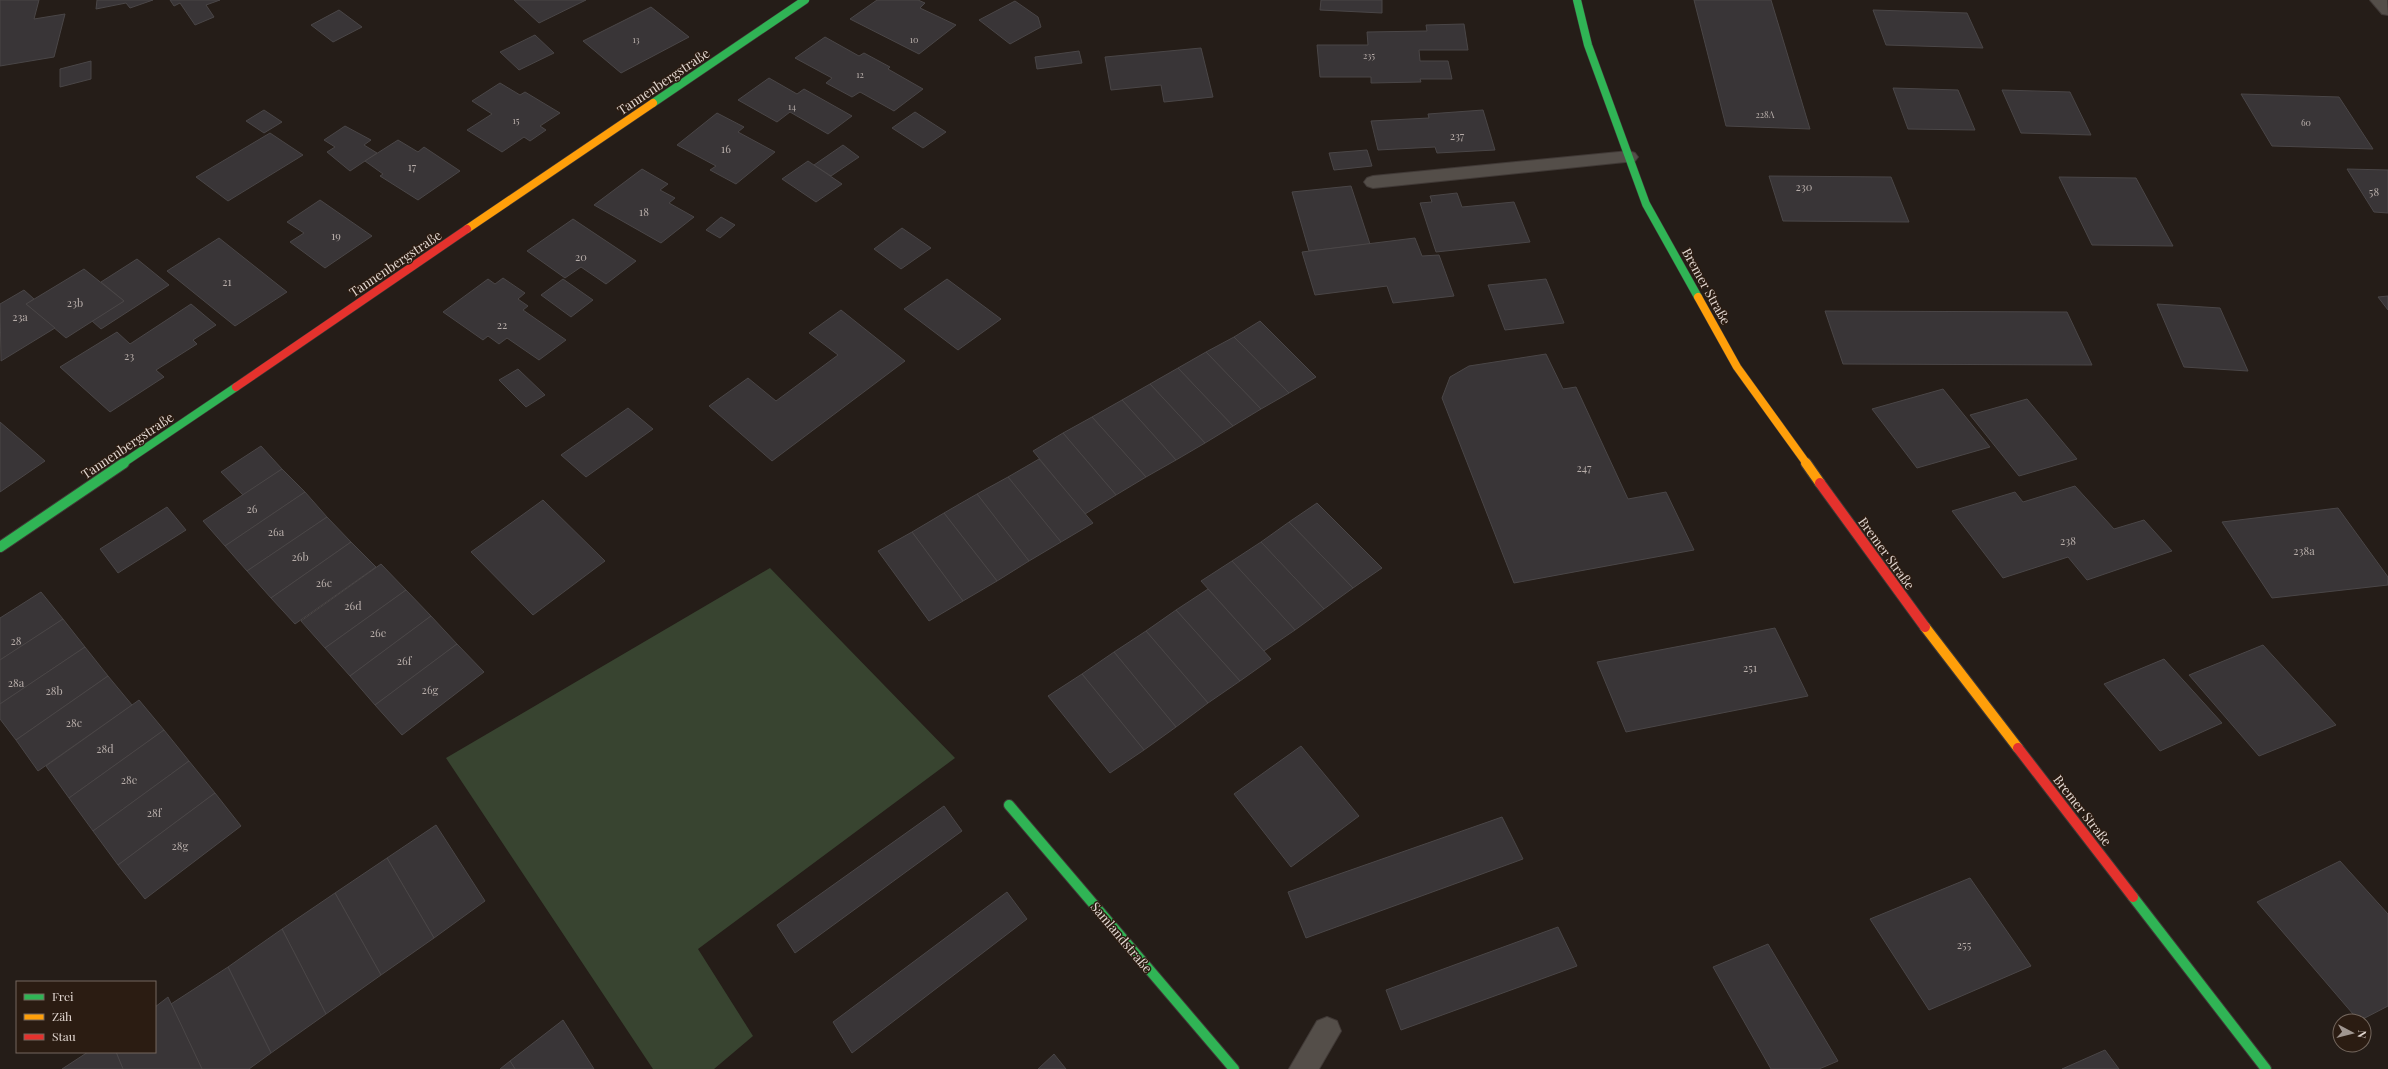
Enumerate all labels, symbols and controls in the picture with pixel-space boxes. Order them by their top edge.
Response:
house number: 13 [632,33,640,45]
house number: 10 [910,33,918,45]
street label: Tannenbergstraße [614,44,713,118]
house number: 235 [1363,49,1375,61]
house number: 12 [856,68,864,80]
house number: 14 [788,100,796,112]
house number: 228A [1756,108,1775,120]
house number: 15 [513,114,520,126]
house number: 60 [2301,116,2311,128]
house number: 237 [1450,128,1465,143]
house number: 16 [721,141,731,156]
house number: 17 [408,159,417,174]
house number: 230 [1796,179,1813,194]
house number: 58 [2369,184,2379,199]
house number: 18 [639,204,649,219]
street label: Tannenbergstraße [346,226,445,300]
house number: 19 [331,228,341,243]
street label: Bremer Straße [1679,245,1735,328]
house number: 20 [575,249,587,264]
house number: 21 [222,274,232,289]
house number: 23b [67,295,83,310]
house number: 23a [12,309,28,324]
house number: 22 [497,317,507,332]
house number: 23 [124,348,134,363]
street label: Tannenbergstraße [78,408,177,482]
house number: 247 [1576,460,1592,475]
house number: 26 [247,501,258,516]
street label: Bremer Straße [1855,514,1919,593]
house number: 26a [268,524,285,539]
house number: 238 [2060,533,2076,548]
house number: 238a [2293,543,2315,558]
house number: 26b [291,549,309,564]
house number: 26c [316,575,332,590]
house number: 26d [344,598,362,613]
house number: 26e [370,625,387,640]
house number: 28 [11,633,22,648]
house number: 26f [397,653,413,668]
house number: 251 [1743,660,1757,675]
house number: 28a [8,675,25,690]
house number: 26g [422,682,439,697]
house number: 28b [45,683,63,698]
house number: 28c [66,715,82,730]
house number: 28d [96,741,114,756]
street label: Bremer Straße [2050,771,2116,849]
house number: 28e [121,772,138,787]
house number: 28f [147,805,163,820]
house number: 28g [172,838,189,853]
street label: Samlandstraße [1087,898,1157,976]
house number: 255 [1957,937,1972,952]
legend [16,981,156,1053]
text: Frei [52,988,74,1004]
text: Zäh [52,1008,72,1024]
north arrow [2332,1013,2372,1053]
text: Stau [52,1028,76,1044]
text: N [2354,1029,2370,1039]

